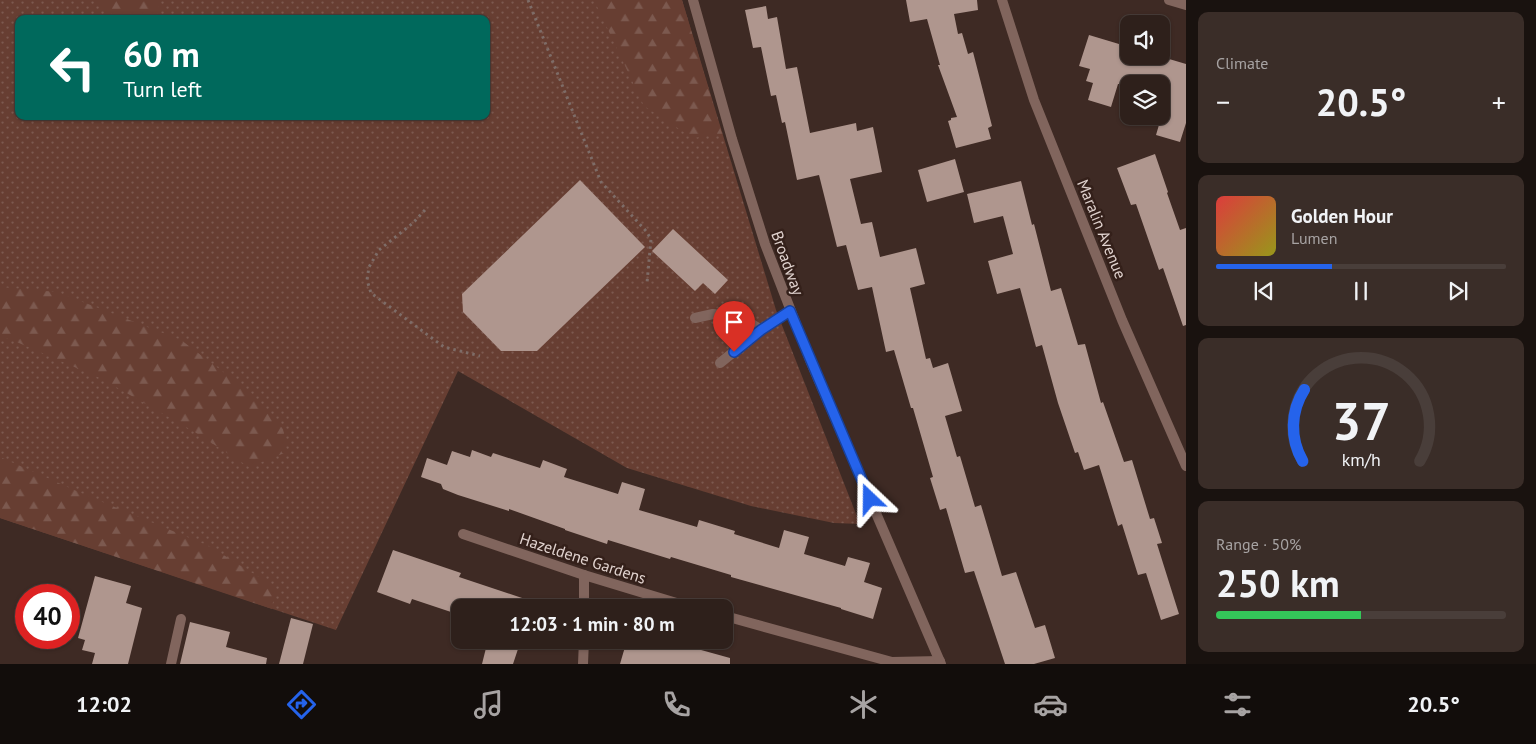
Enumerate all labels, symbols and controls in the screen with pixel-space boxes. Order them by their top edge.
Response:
map controls [1120,15,1170,125]
button: sound [1120,15,1170,65]
text: 60 m [123,31,200,77]
icon: left [40,35,105,100]
text: Climate [1216,53,1268,73]
text: Turn left [123,75,202,103]
button: layers [1120,75,1170,125]
text: 20.5° [1316,77,1406,126]
text: − [1216,83,1230,120]
text: + [1492,83,1506,120]
street label: Maralin Avenue [1073,176,1131,282]
text: Golden Hour [1291,204,1393,228]
street label: Broadway [767,228,809,298]
text: Lumen [1291,228,1337,248]
icon: previous [1250,277,1278,305]
icon: pause [1347,277,1375,305]
icon: next [1444,277,1472,305]
pin [713,301,755,352]
icon: arrive [720,308,748,336]
text: 37 [1332,387,1390,454]
text: km/h [1341,448,1381,471]
position arrow [843,472,895,524]
street label: Hazeldene Gardens [517,528,649,588]
text: Range · 50% [1216,534,1301,554]
text: 250 km [1216,558,1340,607]
speed limit sign: 40 [15,584,80,649]
text: 12:03 · 1 min · 80 m [509,612,675,636]
icon: directions [284,687,319,722]
icon: music [471,687,506,722]
icon: phone [659,687,694,722]
icon: climate [846,687,881,722]
icon: car [1033,687,1068,722]
icon: filters [1220,687,1255,722]
text: 12:02 [76,690,132,718]
text: 20.5° [1407,690,1460,718]

